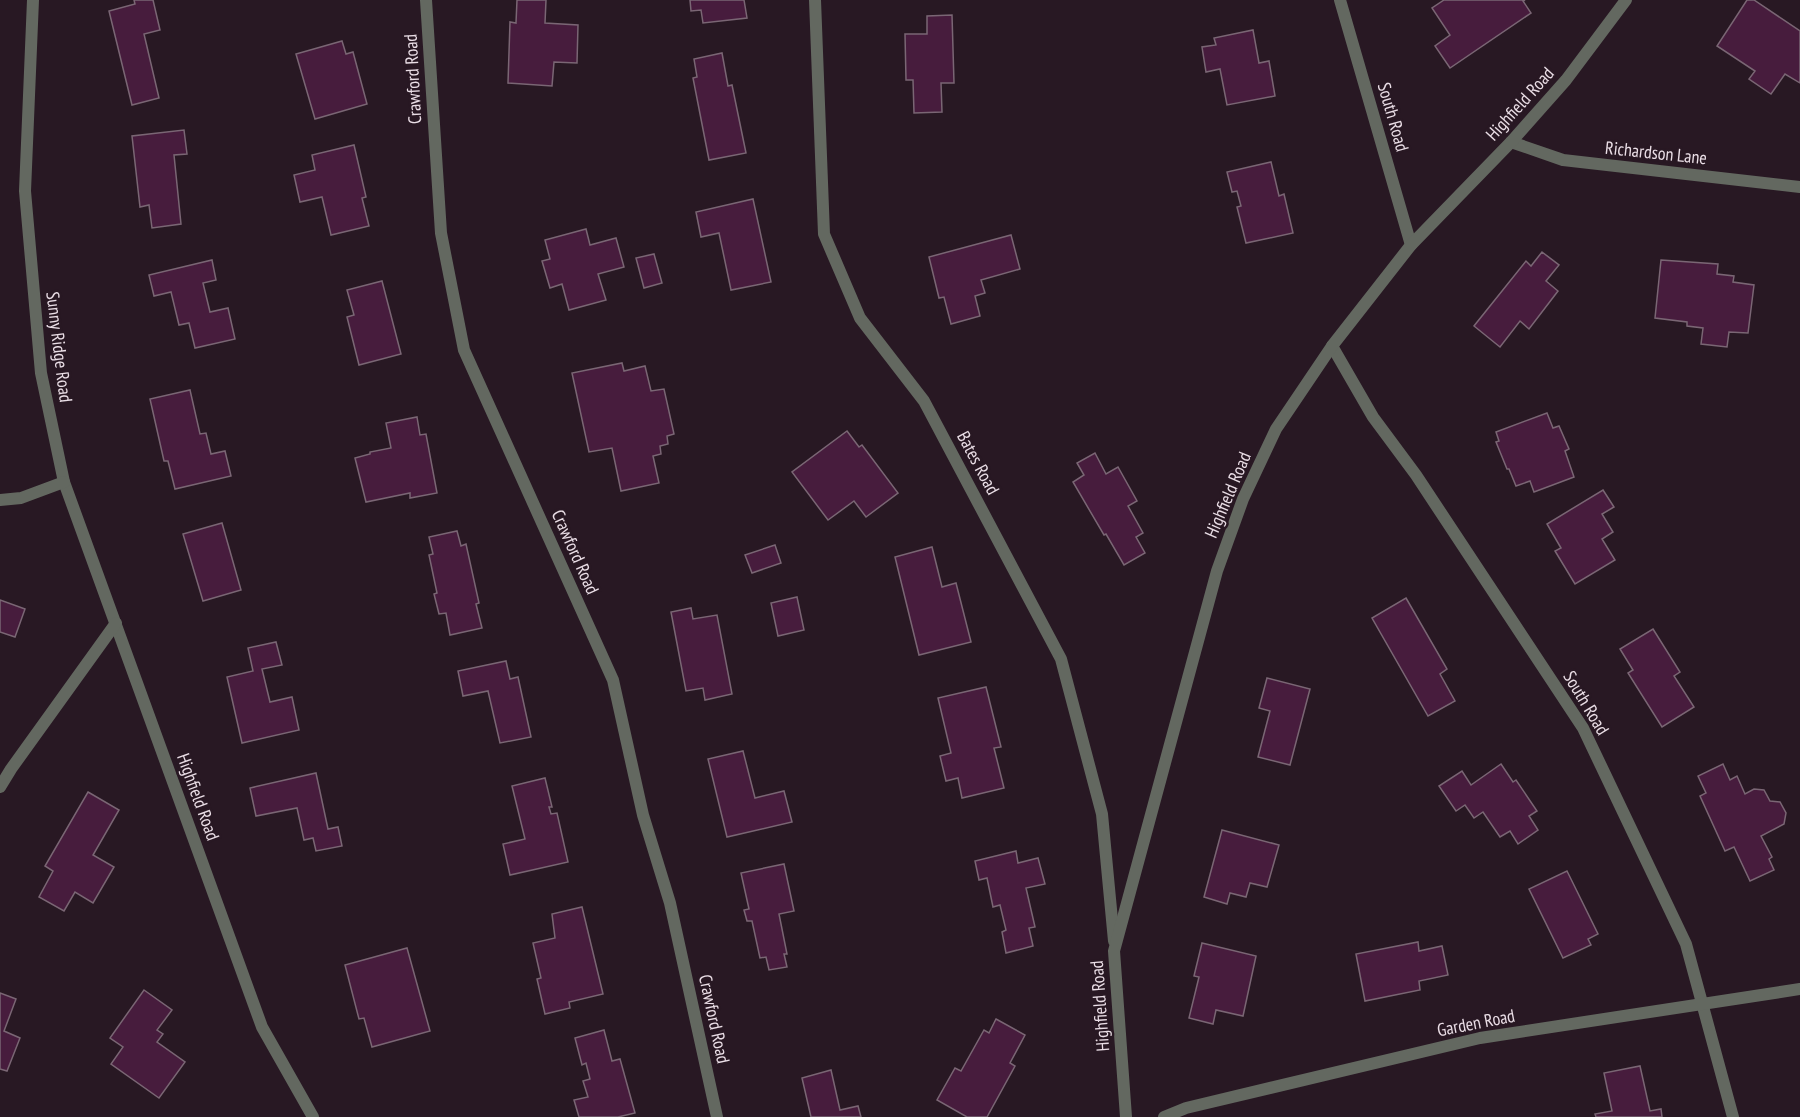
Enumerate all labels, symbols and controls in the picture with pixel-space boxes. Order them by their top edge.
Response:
street label: Crawford Road [399,33,426,125]
street label: Highfield Road [1481,62,1559,145]
street label: South Road [1373,80,1414,154]
street label: Richardson Lane [1604,136,1708,169]
street label: Sunny Ridge Road [41,290,78,404]
street label: Bates Road [952,427,1005,498]
street label: Highfield Road [1199,448,1256,541]
street label: Crawford Road [547,506,604,598]
street label: South Road [1558,667,1614,739]
street label: Highfield Road [172,750,225,844]
street label: Highfield Road [1085,960,1114,1052]
street label: Crawford Road [694,972,735,1065]
street label: Garden Road [1435,1004,1517,1041]

